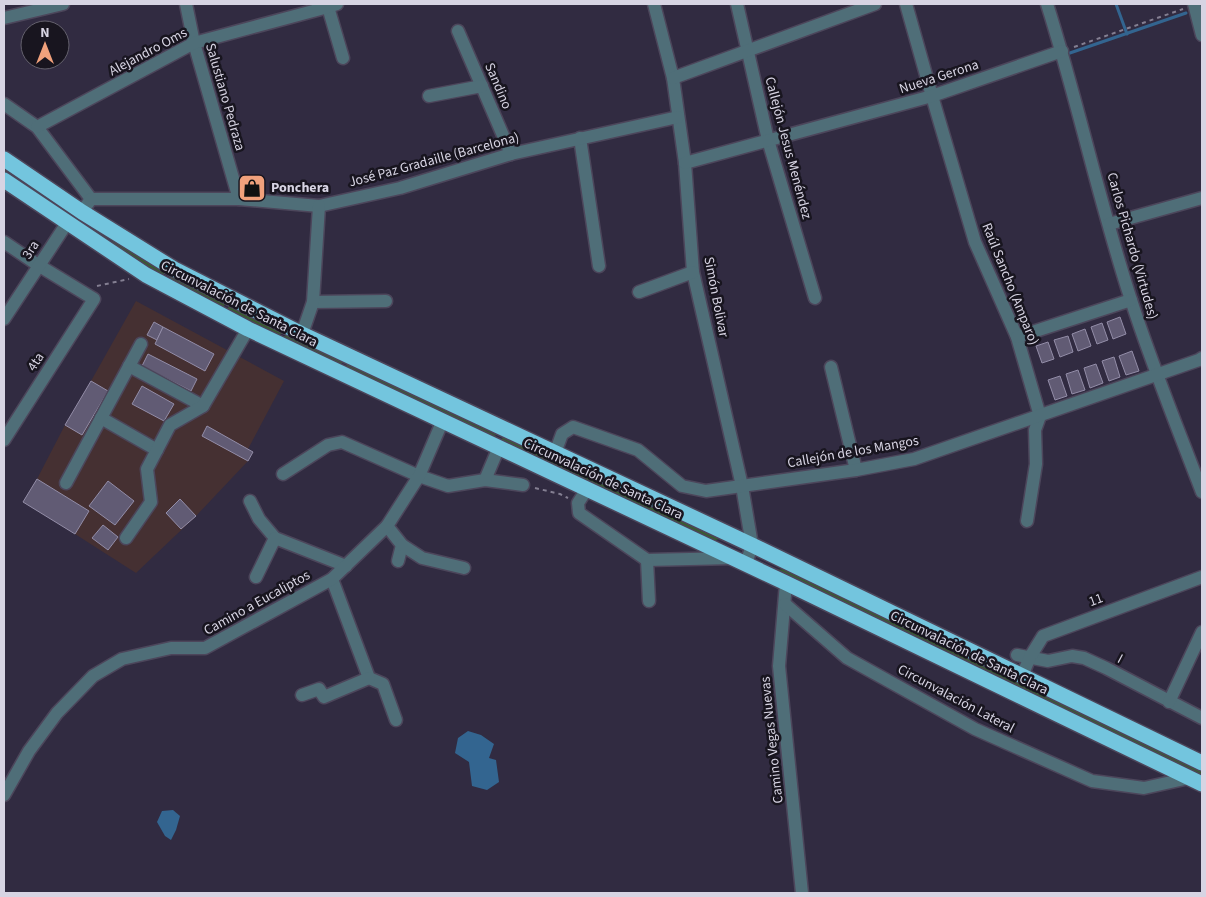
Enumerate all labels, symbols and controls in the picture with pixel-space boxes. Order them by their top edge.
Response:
north arrow [20,20,70,70]
text: N [40,23,50,43]
street label: Alejandro Oms [105,23,191,81]
street label: Salustiano Pedraza [200,41,250,153]
street label: Nueva Gerona [897,55,981,99]
street label: Sandino [479,60,517,112]
street label: Callejón Jesus Menéndez [759,75,817,221]
street label: José Paz Gradaille (Barcelona) [347,128,521,192]
street label: Carlos Pichardo (Virtudes) [1101,170,1163,322]
shop icon: Ponchera [237,173,267,203]
place label: Ponchera [271,178,329,198]
street label: Raúl Sancho (Amparo) [976,220,1044,348]
street label: 3ra [18,237,44,263]
street label: Simón Bolivar [698,255,734,339]
street label: Circunvalación de Santa Clara [157,256,321,352]
street label: 4ta [23,349,49,375]
street label: Callejón de los Mangos [786,431,920,473]
street label: Circunvalación de Santa Clara [520,433,686,525]
street label: Camino a Eucaliptos [200,565,314,641]
street label: 11 [1086,588,1106,612]
street label: Circunvalación de Santa Clara [886,606,1052,700]
street label: I [1114,649,1126,669]
street label: Circunvalación Lateral [894,660,1018,739]
street label: Camino Vegas Nuevas [755,675,789,804]

